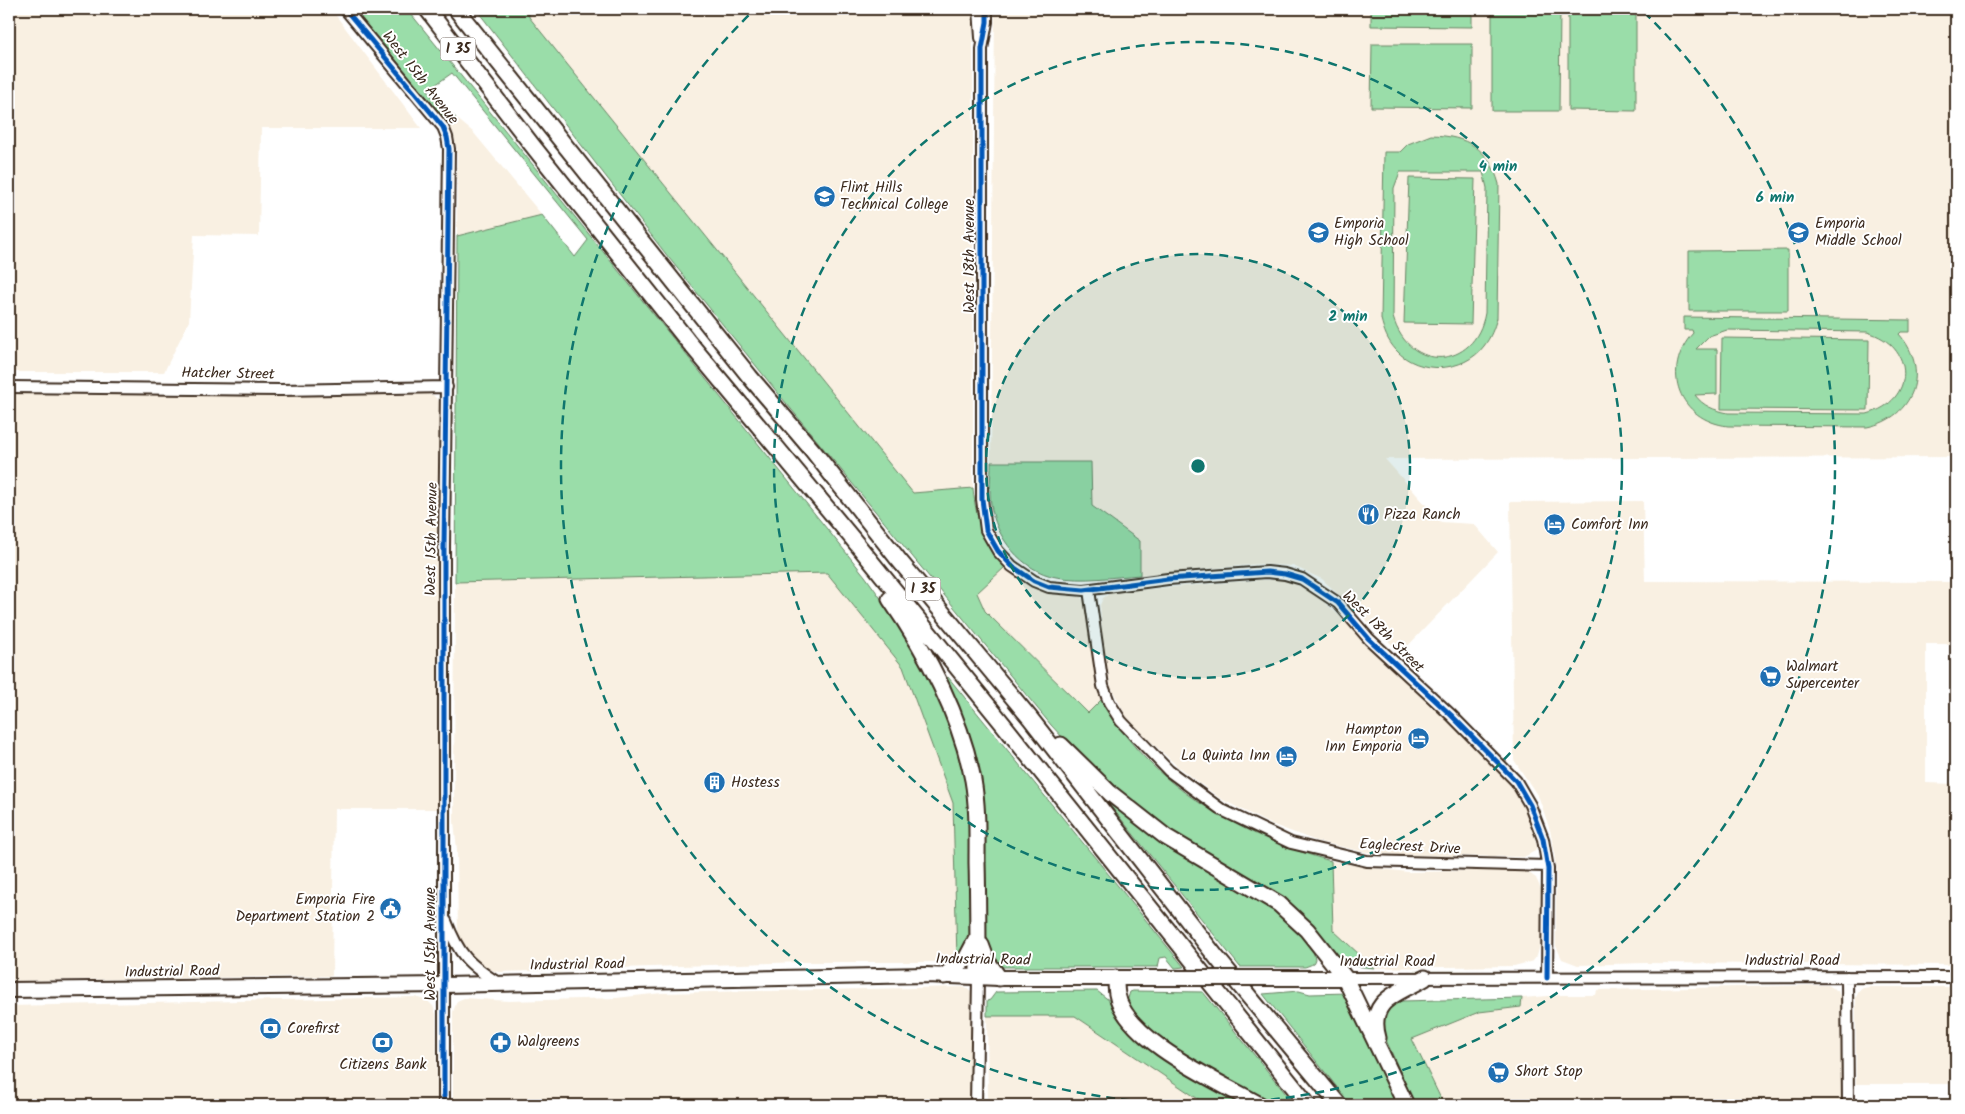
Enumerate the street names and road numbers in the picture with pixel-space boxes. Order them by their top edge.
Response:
street label: West 15th Avenue [376,26,465,130]
road number: I 35 [440,38,476,61]
street label: West 18th Avenue [958,199,982,313]
street label: Hatcher Street [181,361,275,387]
street label: West 15th Avenue [419,482,445,596]
road number: I 35 [906,578,940,600]
street label: West 18th Street [1336,585,1430,679]
street label: Eaglecrest Drive [1359,832,1461,862]
street label: West 15th Avenue [419,887,443,1001]
street label: Industrial Road [935,947,1031,973]
street label: Industrial Road [1745,949,1840,973]
street label: Industrial Road [1340,950,1435,974]
street label: Industrial Road [529,952,625,978]
street label: Industrial Road [124,959,220,985]

